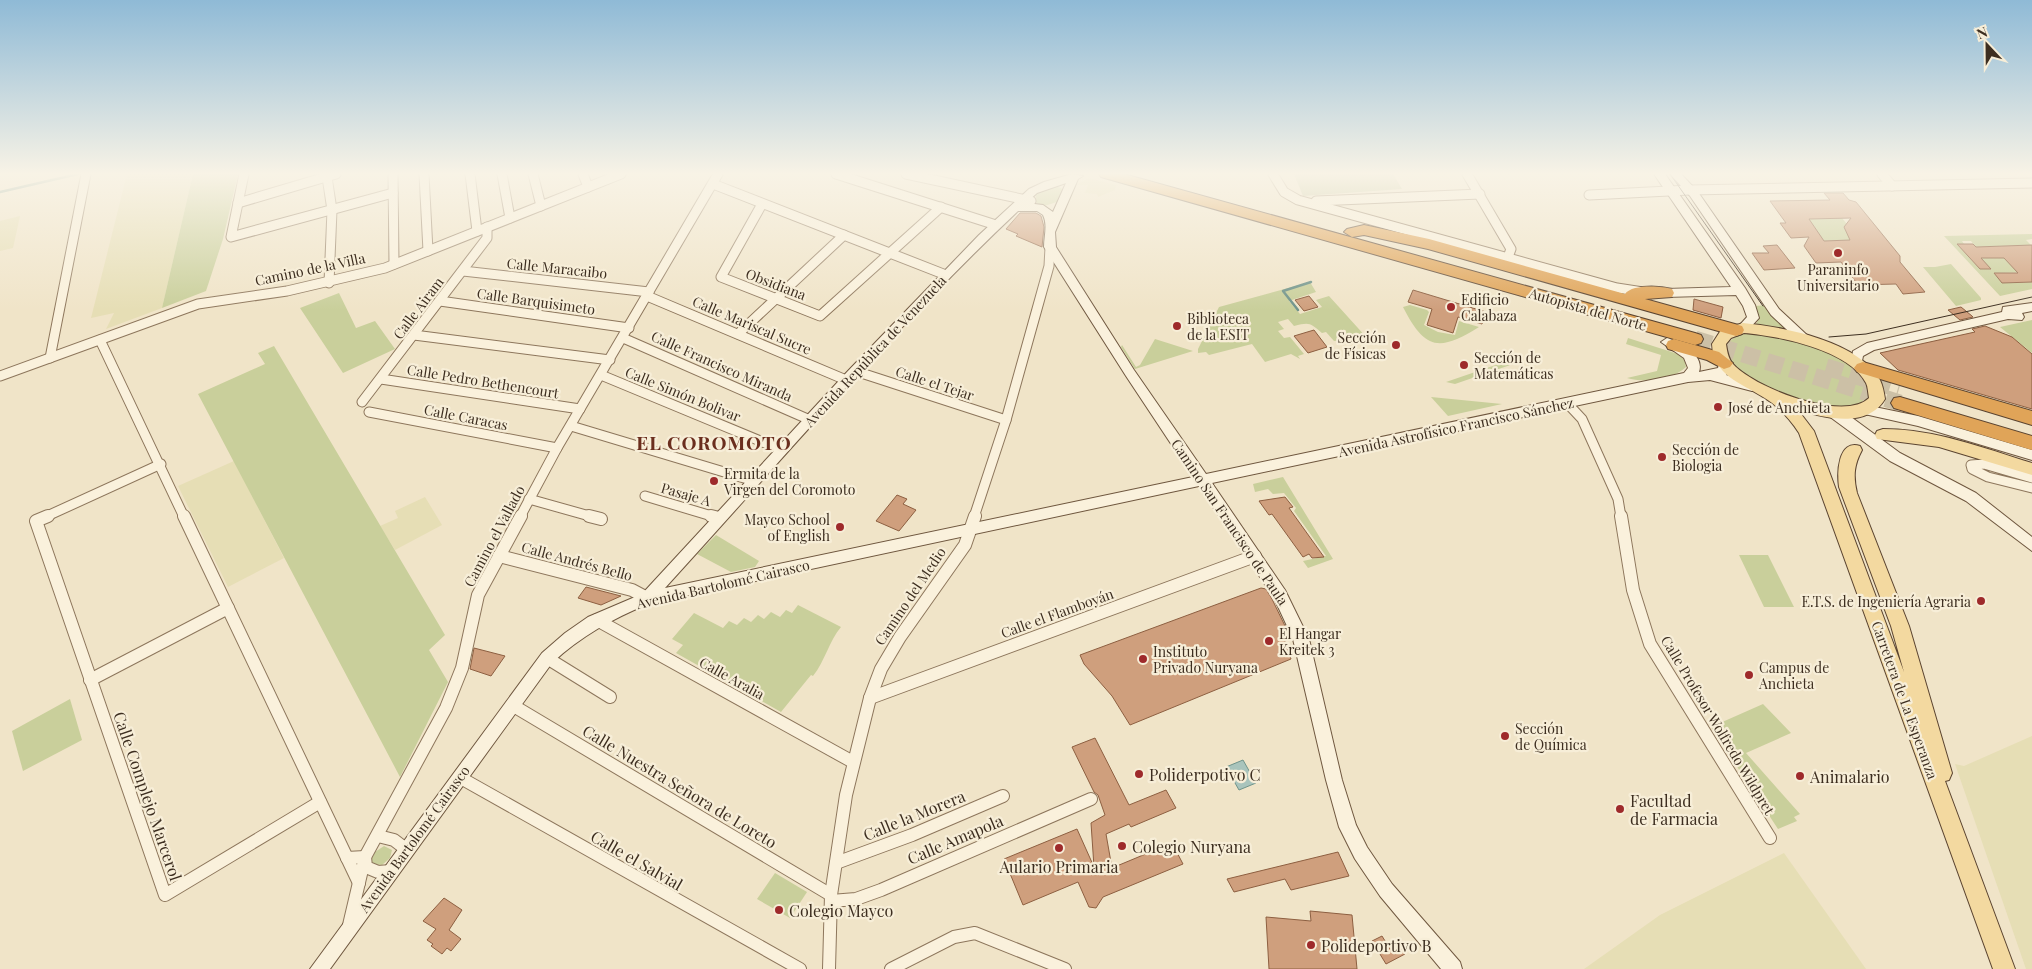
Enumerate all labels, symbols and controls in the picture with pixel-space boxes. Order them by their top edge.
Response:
north arrow [1962,20,2012,70]
text: N [1974,22,1990,43]
marker: Paraninfo Universitario [1832,247,1844,259]
street label: Camino de la Villa [253,248,367,290]
street label: Calle Maracaibo [506,253,608,283]
place label: Paraninfo Universitario [1797,260,1879,295]
street label: Obsidiana [743,264,809,304]
street label: Avenida República de Venezuela [799,271,950,432]
street label: Calle Airam [388,273,448,343]
street label: Calle Barquisimeto [476,283,597,319]
street label: Autopista del Norte [1526,283,1649,335]
place label: Edificio Calabaza [1461,290,1517,325]
street label: Calle Mariscal Sucre [690,291,814,359]
marker: Edificio Calabaza [1445,301,1457,313]
place label: Biblioteca de la ESIT [1187,309,1249,344]
marker: Biblioteca de la ESIT [1171,320,1183,332]
street label: Calle Francisco Miranda [648,326,796,406]
place label: Sección de Físicas [1325,328,1387,363]
marker: Sección de Físicas [1390,339,1402,351]
place label: Sección de Matemáticas [1474,348,1554,383]
marker: Sección de Matemáticas [1458,359,1470,371]
street label: Calle Pedro Bethencourt [406,360,561,403]
street label: Calle el Tejar [893,361,977,405]
street label: Calle Simón Bolivar [622,362,744,426]
street label: Avenida Astrofísico Francisco Sánchez [1336,393,1576,461]
place label: José de Anchieta [1727,398,1830,417]
street label: Calle Caracas [423,400,509,434]
marker: José de Anchieta [1712,401,1724,413]
district label: EL COROMOTO [636,429,792,455]
street label: Camino San Francisco de Paula [1167,435,1293,609]
place label: Sección de Biologia [1672,440,1739,475]
marker: Sección de Biologia [1656,451,1668,463]
place label: Ermita de la Virgen del Coromoto [723,464,856,499]
marker: Ermita de la Virgen del Coromoto [708,475,720,487]
street label: Pasaje A [659,478,713,510]
street label: Camino el Vallado [459,482,529,590]
place label: Mayco School of English [744,510,831,545]
marker: Mayco School of English [834,521,846,533]
street label: Calle Andrés Bello [519,537,635,585]
street label: Camino del Medio [870,543,950,649]
street label: Avenida Bartolomé Cairasco [634,555,812,613]
street label: Calle el Flamboyán [998,584,1117,642]
place label: E.T.S. de Ingeniería Agraria [1802,592,1971,611]
marker: E.T.S. de Ingeniería Agraria [1975,595,1987,607]
street label: Carretera de La Esperanza [1868,618,1942,782]
place label: El Hangar Kreitek 3 [1279,624,1342,659]
street label: Calle Profesor Wolfredo Wildpret [1657,632,1780,819]
marker: El Hangar Kreitek 3 [1263,635,1275,647]
place label: Instituto Privado Nuryana [1153,642,1258,677]
street label: Calle Aralia [696,652,768,704]
marker: Instituto Privado Nuryana [1137,653,1149,665]
place label: Campus de Anchieta [1758,658,1829,693]
marker: Campus de Anchieta [1743,669,1755,681]
street label: Calle Complejo Marcerol [109,709,187,884]
place label: Sección de Química [1515,719,1587,754]
street label: Calle Nuestra Señora de Loreto [579,720,781,853]
marker: Sección de Química [1499,730,1511,742]
street label: Avenida Bartolomé Cairasco [354,762,474,917]
place label: Poliderpotivo C [1149,764,1260,785]
place label: Animalario [1809,766,1890,787]
marker: Poliderpotivo C [1133,768,1145,780]
marker: Animalario [1794,770,1806,782]
street label: Calle la Morera [860,785,968,845]
place label: Facultad de Farmacia [1630,790,1718,829]
marker: Facultad de Farmacia [1614,803,1626,815]
street label: Calle Amapola [904,809,1006,869]
street label: Calle el Salvial [587,825,687,895]
place label: Colegio Nuryana [1132,836,1251,857]
marker: Colegio Nuryana [1116,840,1128,852]
marker: Aulario Primaria [1053,842,1065,854]
place label: Aulario Primaria [998,856,1119,877]
place label: Colegio Mayco [789,900,893,921]
marker: Colegio Mayco [773,904,785,916]
place label: Polideportivo B [1321,935,1431,956]
marker: Polideportivo B [1305,939,1317,951]

